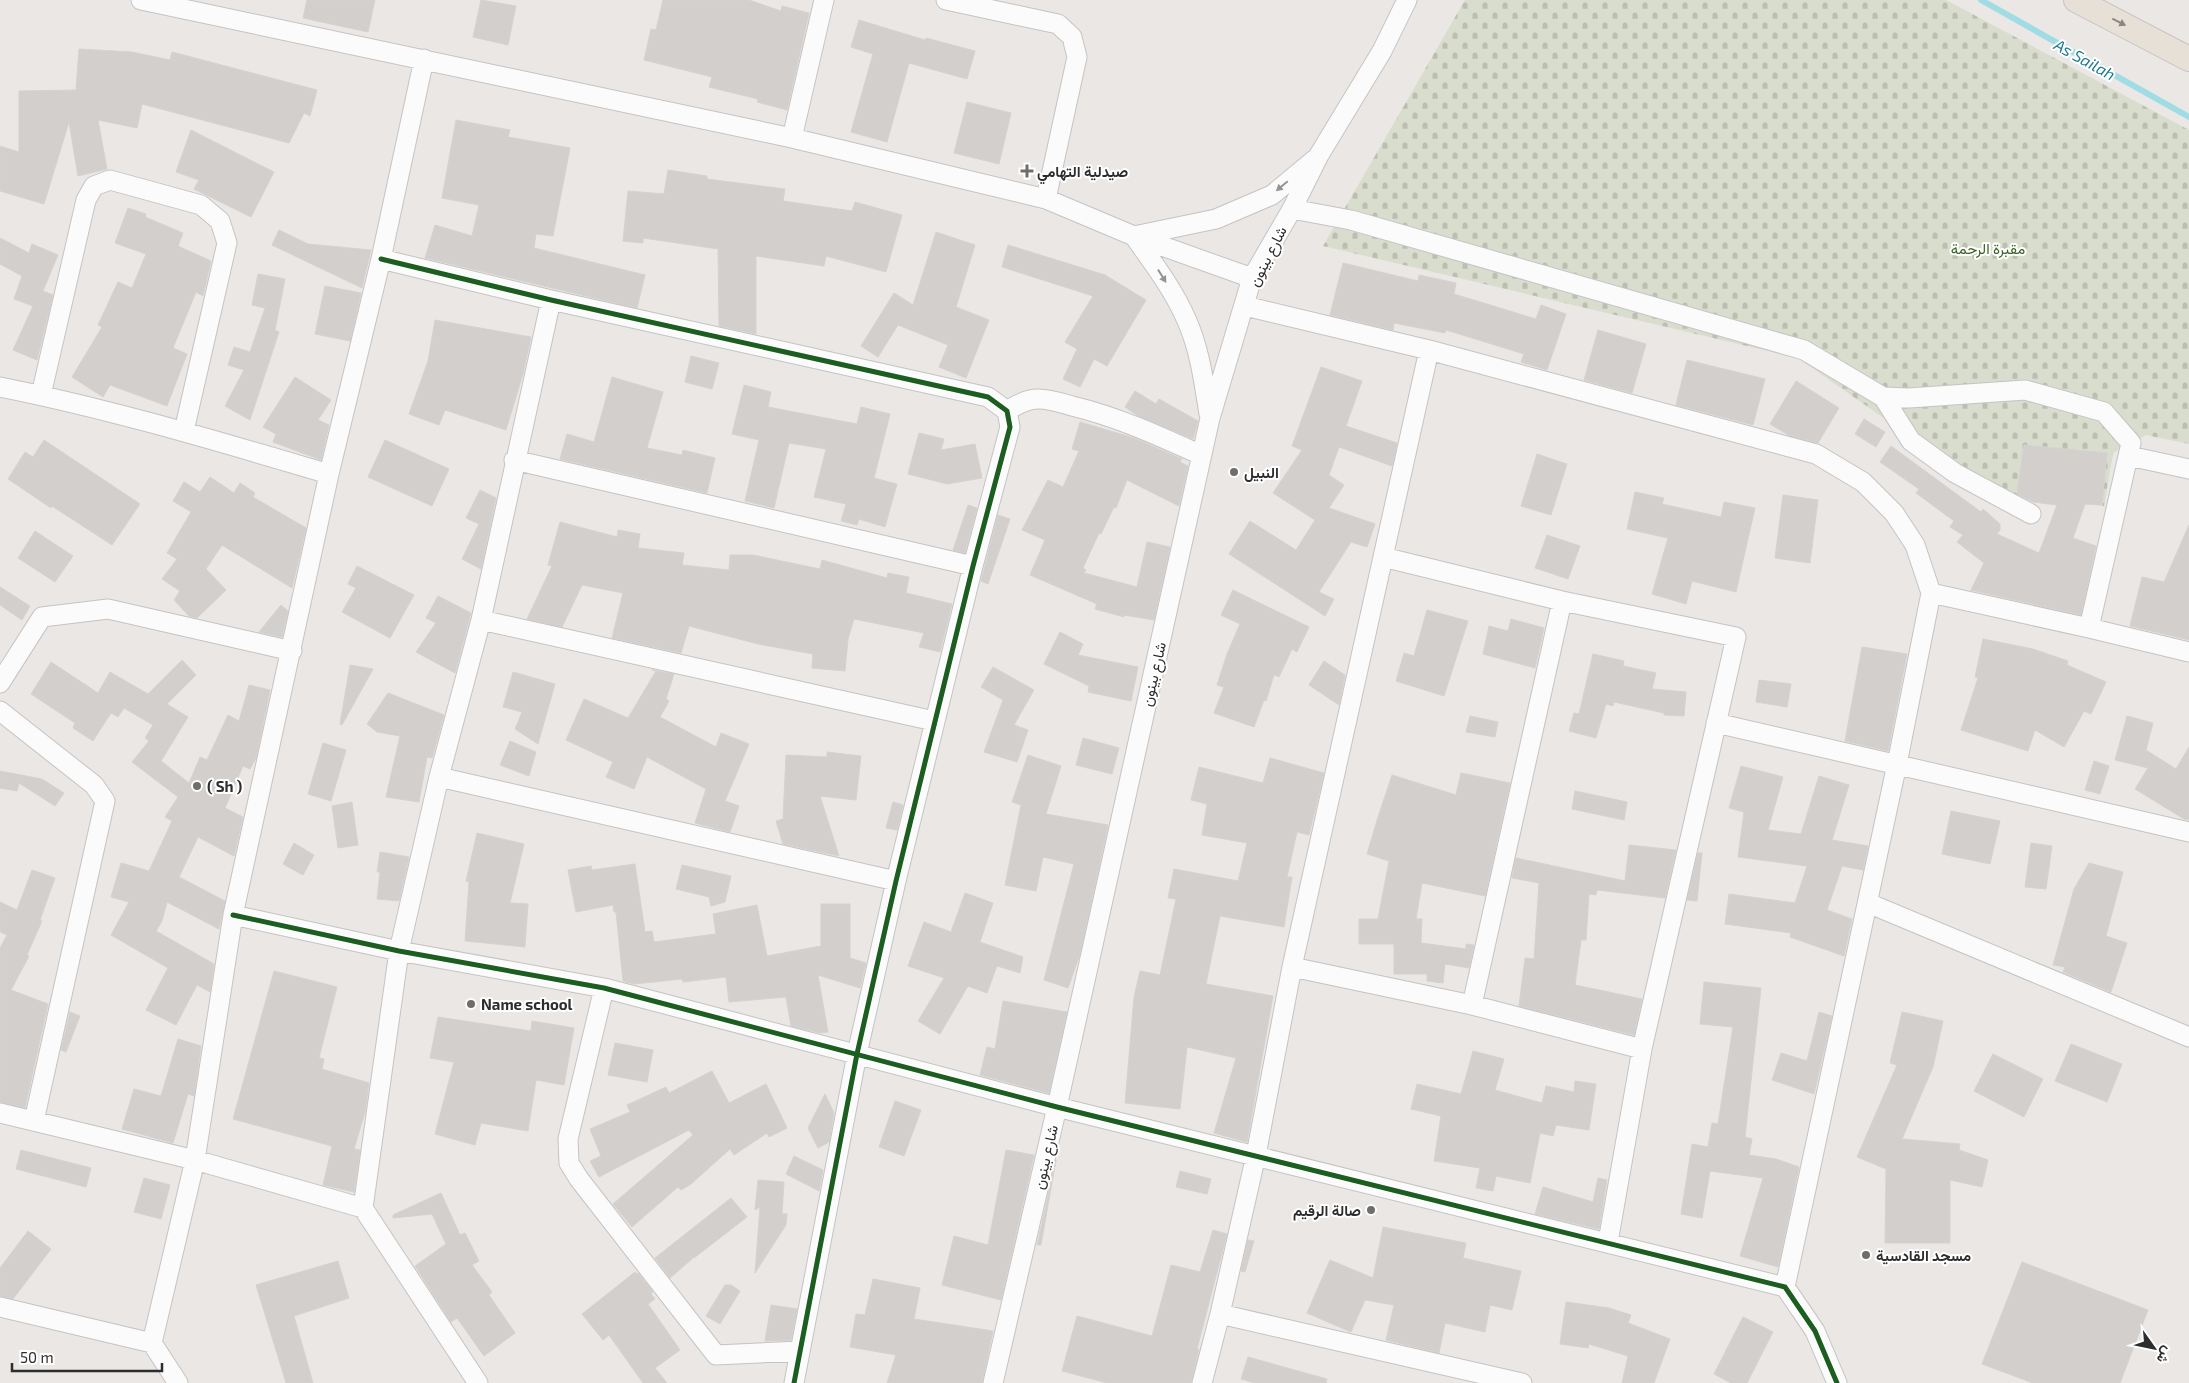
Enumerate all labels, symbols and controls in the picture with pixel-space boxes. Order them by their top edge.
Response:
one-way arrow [2112,18,2127,26]
water label: As Sailah [2050,34,2119,83]
place label: صيدلية التهامي [1037,162,1128,185]
marker: صيدلية التهامي [1021,165,1033,177]
one-way arrow [1276,180,1288,191]
street label: شارع بينون [1244,223,1293,291]
park label: مقبرة الرحمة [1951,239,2025,258]
one-way arrow [1157,269,1166,283]
place label: النبيل [1244,463,1279,482]
marker: النبيل [1228,466,1240,478]
street label: شارع بينون [1137,640,1172,708]
place label: ( Sh ) [207,777,242,795]
marker: ( Sh ) [191,780,203,792]
place label: Name school [481,995,573,1013]
marker: Name school [465,998,477,1010]
street label: شارع بينون [1029,1123,1064,1191]
place label: صالة الرقيم [1293,1201,1361,1221]
marker: صالة الرقيم [1365,1204,1377,1216]
place label: مسجد القادسية [1876,1246,1971,1265]
marker: مسجد القادسية [1860,1249,1872,1261]
north arrow [2129,1323,2179,1373]
scale bar [12,1340,162,1372]
text: ش [2153,1343,2177,1367]
text: 50 m [20,1348,54,1366]

